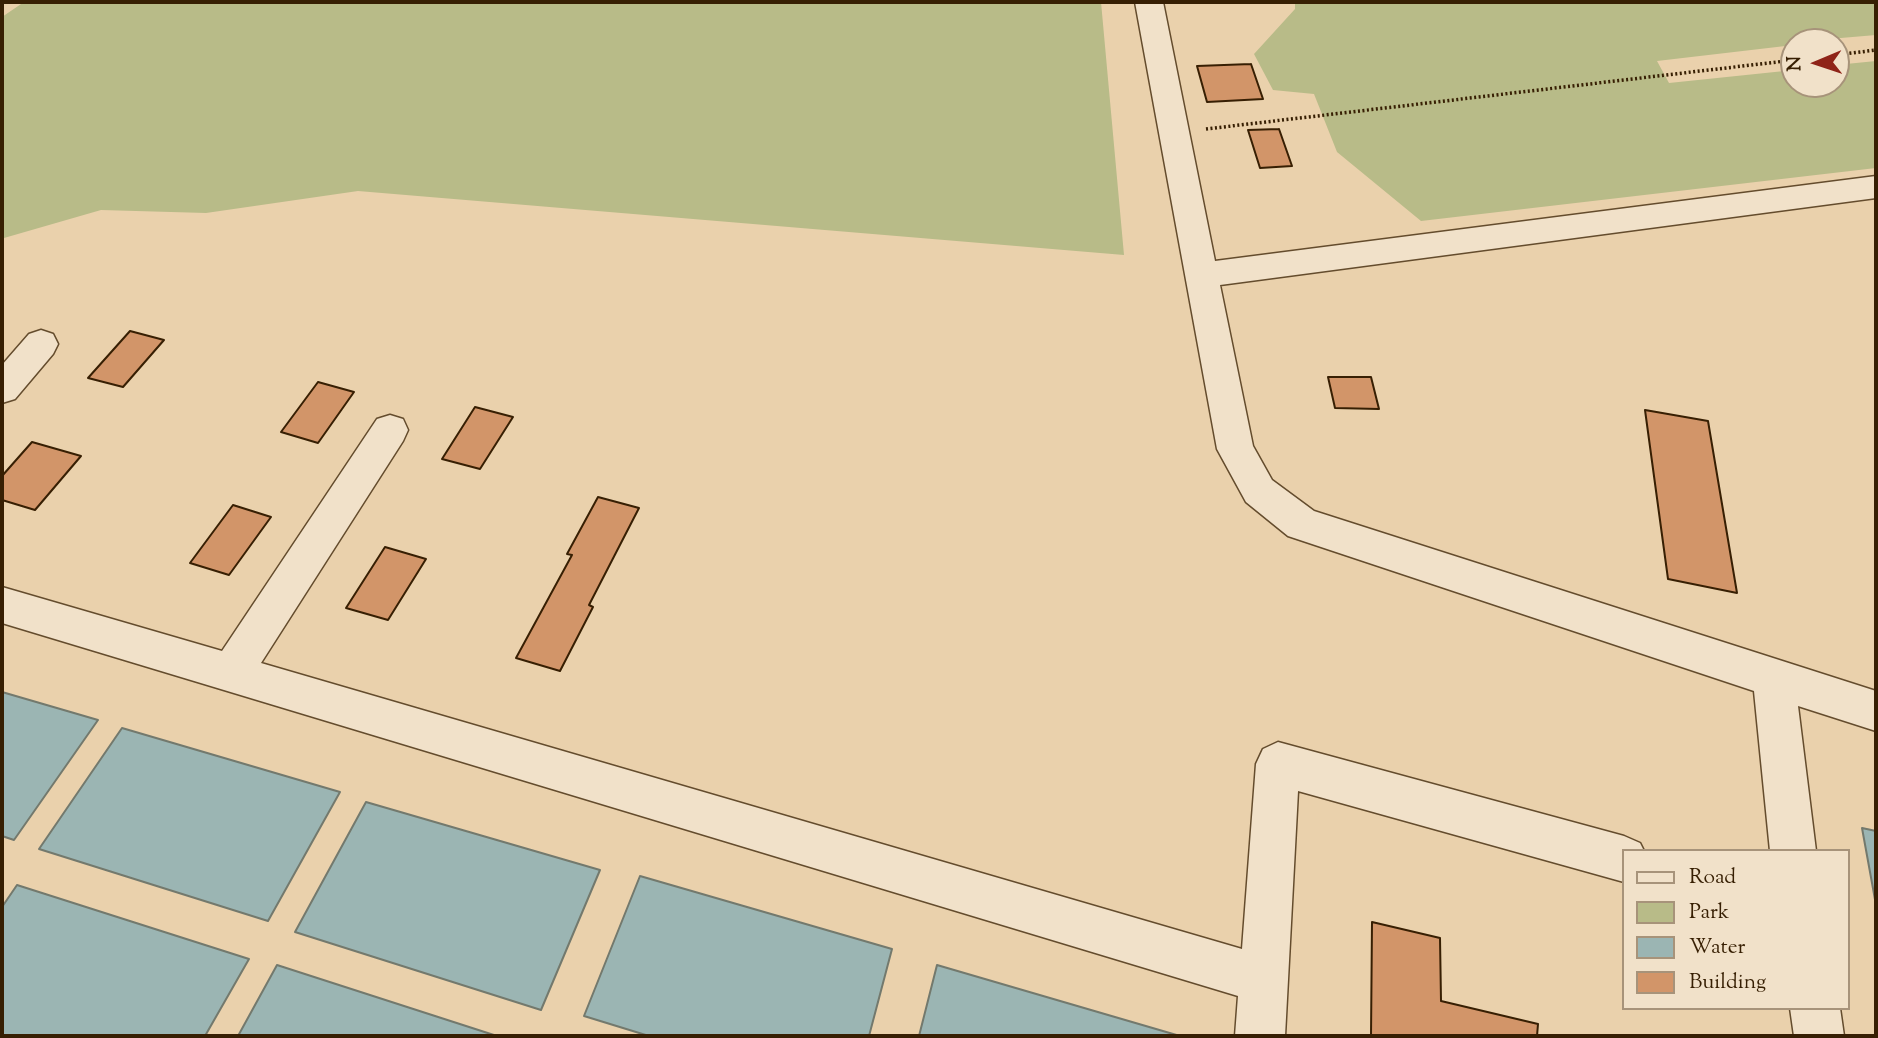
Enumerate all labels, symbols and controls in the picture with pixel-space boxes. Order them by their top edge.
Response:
north arrow [1780,28,1850,98]
text: N [1782,56,1809,72]
legend [1622,849,1850,1010]
text: Road [1689,863,1736,893]
text: Park [1689,898,1729,928]
text: Water [1689,933,1745,963]
text: Building [1689,968,1766,998]

